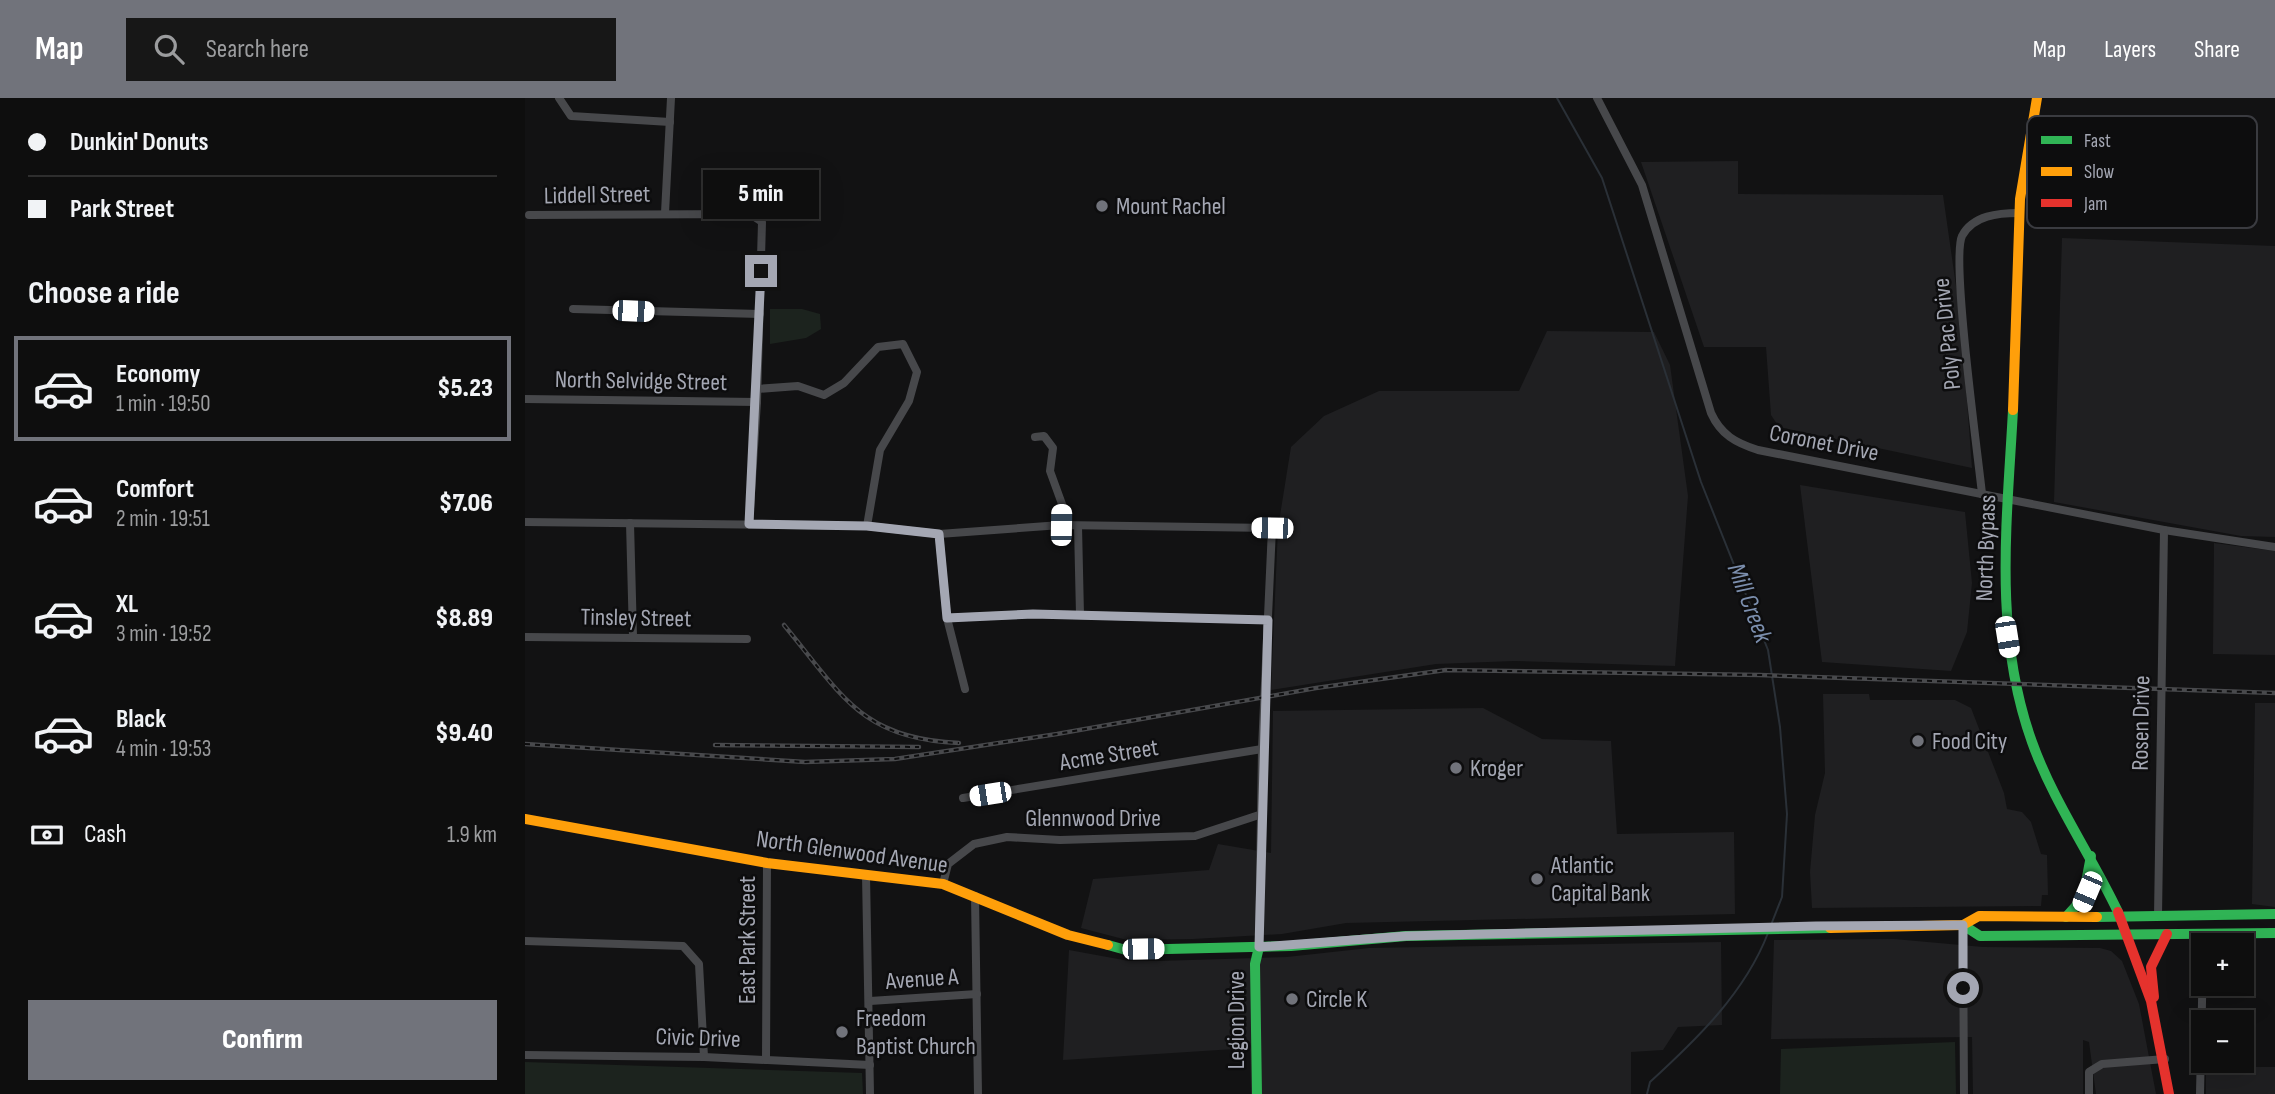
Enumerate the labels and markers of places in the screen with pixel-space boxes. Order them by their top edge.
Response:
place label: Mount Rachel [1116,192,1226,221]
marker: Mount Rachel [1094,198,1110,214]
place label: Food City [1932,727,2007,756]
marker: Food City [1910,733,1926,749]
place label: Kroger [1470,754,1523,783]
marker: Kroger [1448,760,1464,776]
place label: Atlantic Capital Bank [1550,851,1650,908]
marker: Atlantic Capital Bank [1529,871,1545,887]
place label: Circle K [1306,985,1367,1014]
marker: Circle K [1284,991,1300,1007]
place label: Freedom Baptist Church [856,1004,976,1061]
marker: Freedom Baptist Church [834,1024,850,1040]

